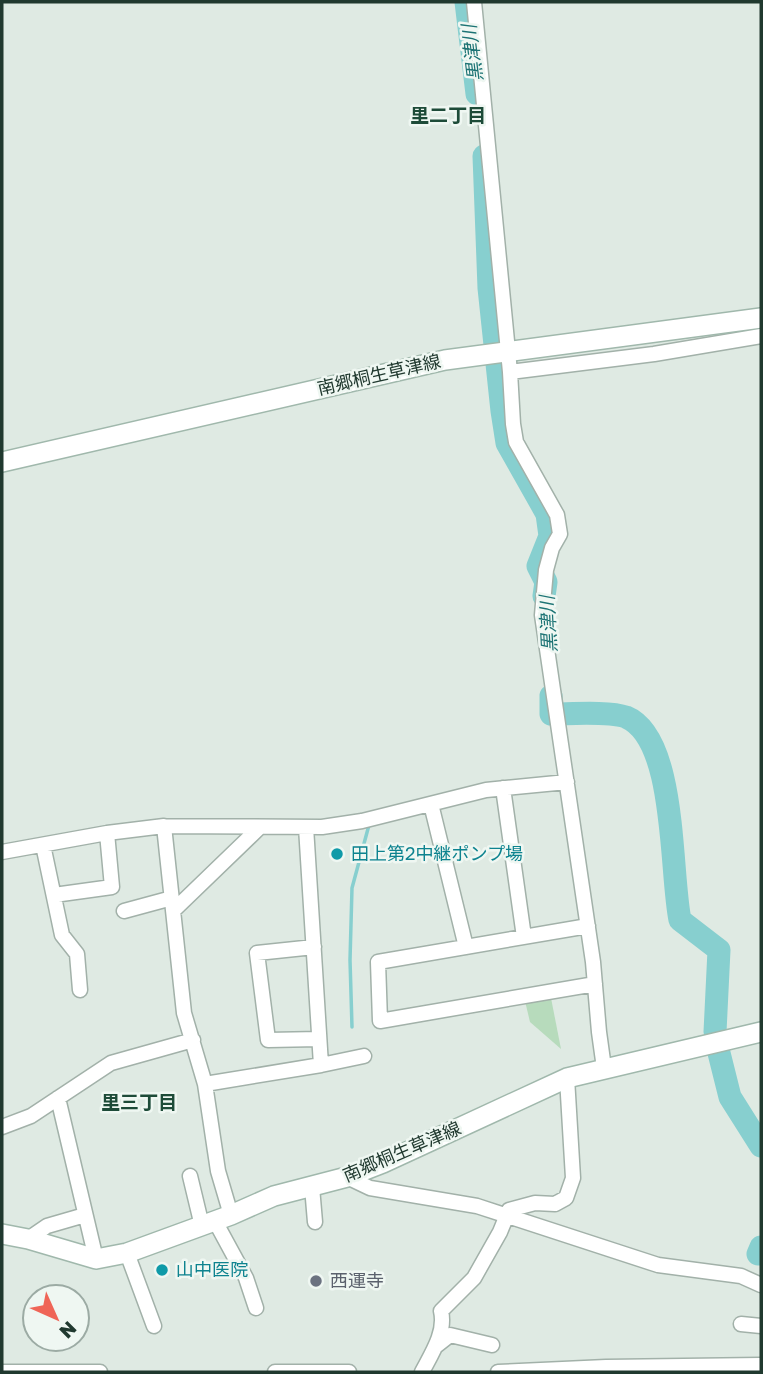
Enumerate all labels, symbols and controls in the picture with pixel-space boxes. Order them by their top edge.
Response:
water label: 黒津川 [456,21,486,83]
district label: 里二丁目 [410,103,486,126]
street label: 南郷桐生草津線 [315,349,443,399]
water label: 黒津川 [534,593,560,653]
place label: 田上第2中継ポンプ場 [351,842,523,864]
marker: 田上第2中継ポンプ場 [329,846,345,862]
district label: 里三丁目 [101,1090,177,1113]
street label: 南郷桐生草津線 [339,1116,464,1186]
place label: 山中医院 [176,1258,248,1280]
marker: 山中医院 [154,1262,170,1278]
place label: 西運寺 [330,1269,384,1291]
marker: 西運寺 [308,1273,324,1289]
north arrow [21,1283,91,1353]
text: N [55,1317,82,1344]

